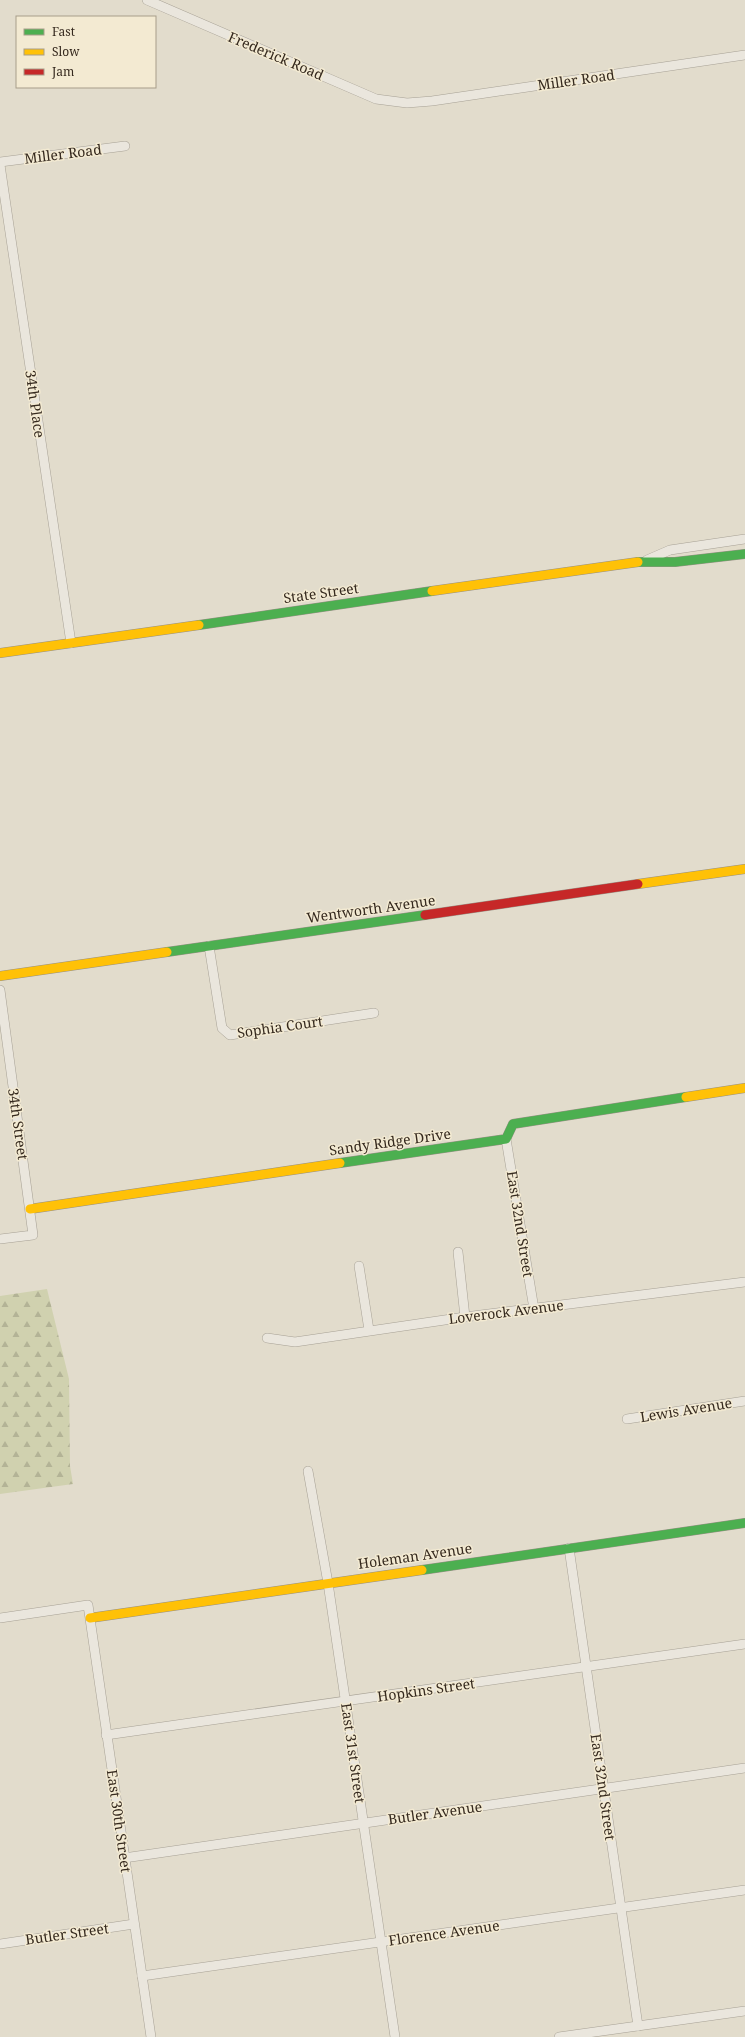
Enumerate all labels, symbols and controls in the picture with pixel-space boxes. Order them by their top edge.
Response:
legend [16,16,156,88]
text: Fast [52,23,75,40]
street label: Frederick Road [226,27,327,84]
text: Slow [52,43,80,60]
text: Jam [51,63,74,80]
street label: Miller Road [536,65,616,94]
street label: Miller Road [23,139,103,168]
street label: 34th Place [21,369,50,439]
street label: State Street [282,578,360,607]
street label: Wentworth Avenue [305,890,436,927]
street label: Sophia Court [236,1011,324,1042]
street label: 34th Street [4,1087,33,1161]
street label: Sandy Ridge Drive [328,1124,452,1159]
street label: East 32nd Street [503,1169,538,1279]
street label: Loverock Avenue [447,1295,565,1328]
street label: Lewis Avenue [639,1393,733,1426]
street label: Holeman Avenue [357,1538,473,1573]
street label: Hopkins Street [376,1673,476,1706]
street label: East 31st Street [337,1702,370,1804]
street label: East 32nd Street [587,1732,620,1842]
street label: East 30th Street [103,1768,136,1874]
street label: Butler Avenue [387,1796,483,1829]
street label: Florence Avenue [387,1915,501,1950]
street label: Butler Street [24,1918,110,1949]

